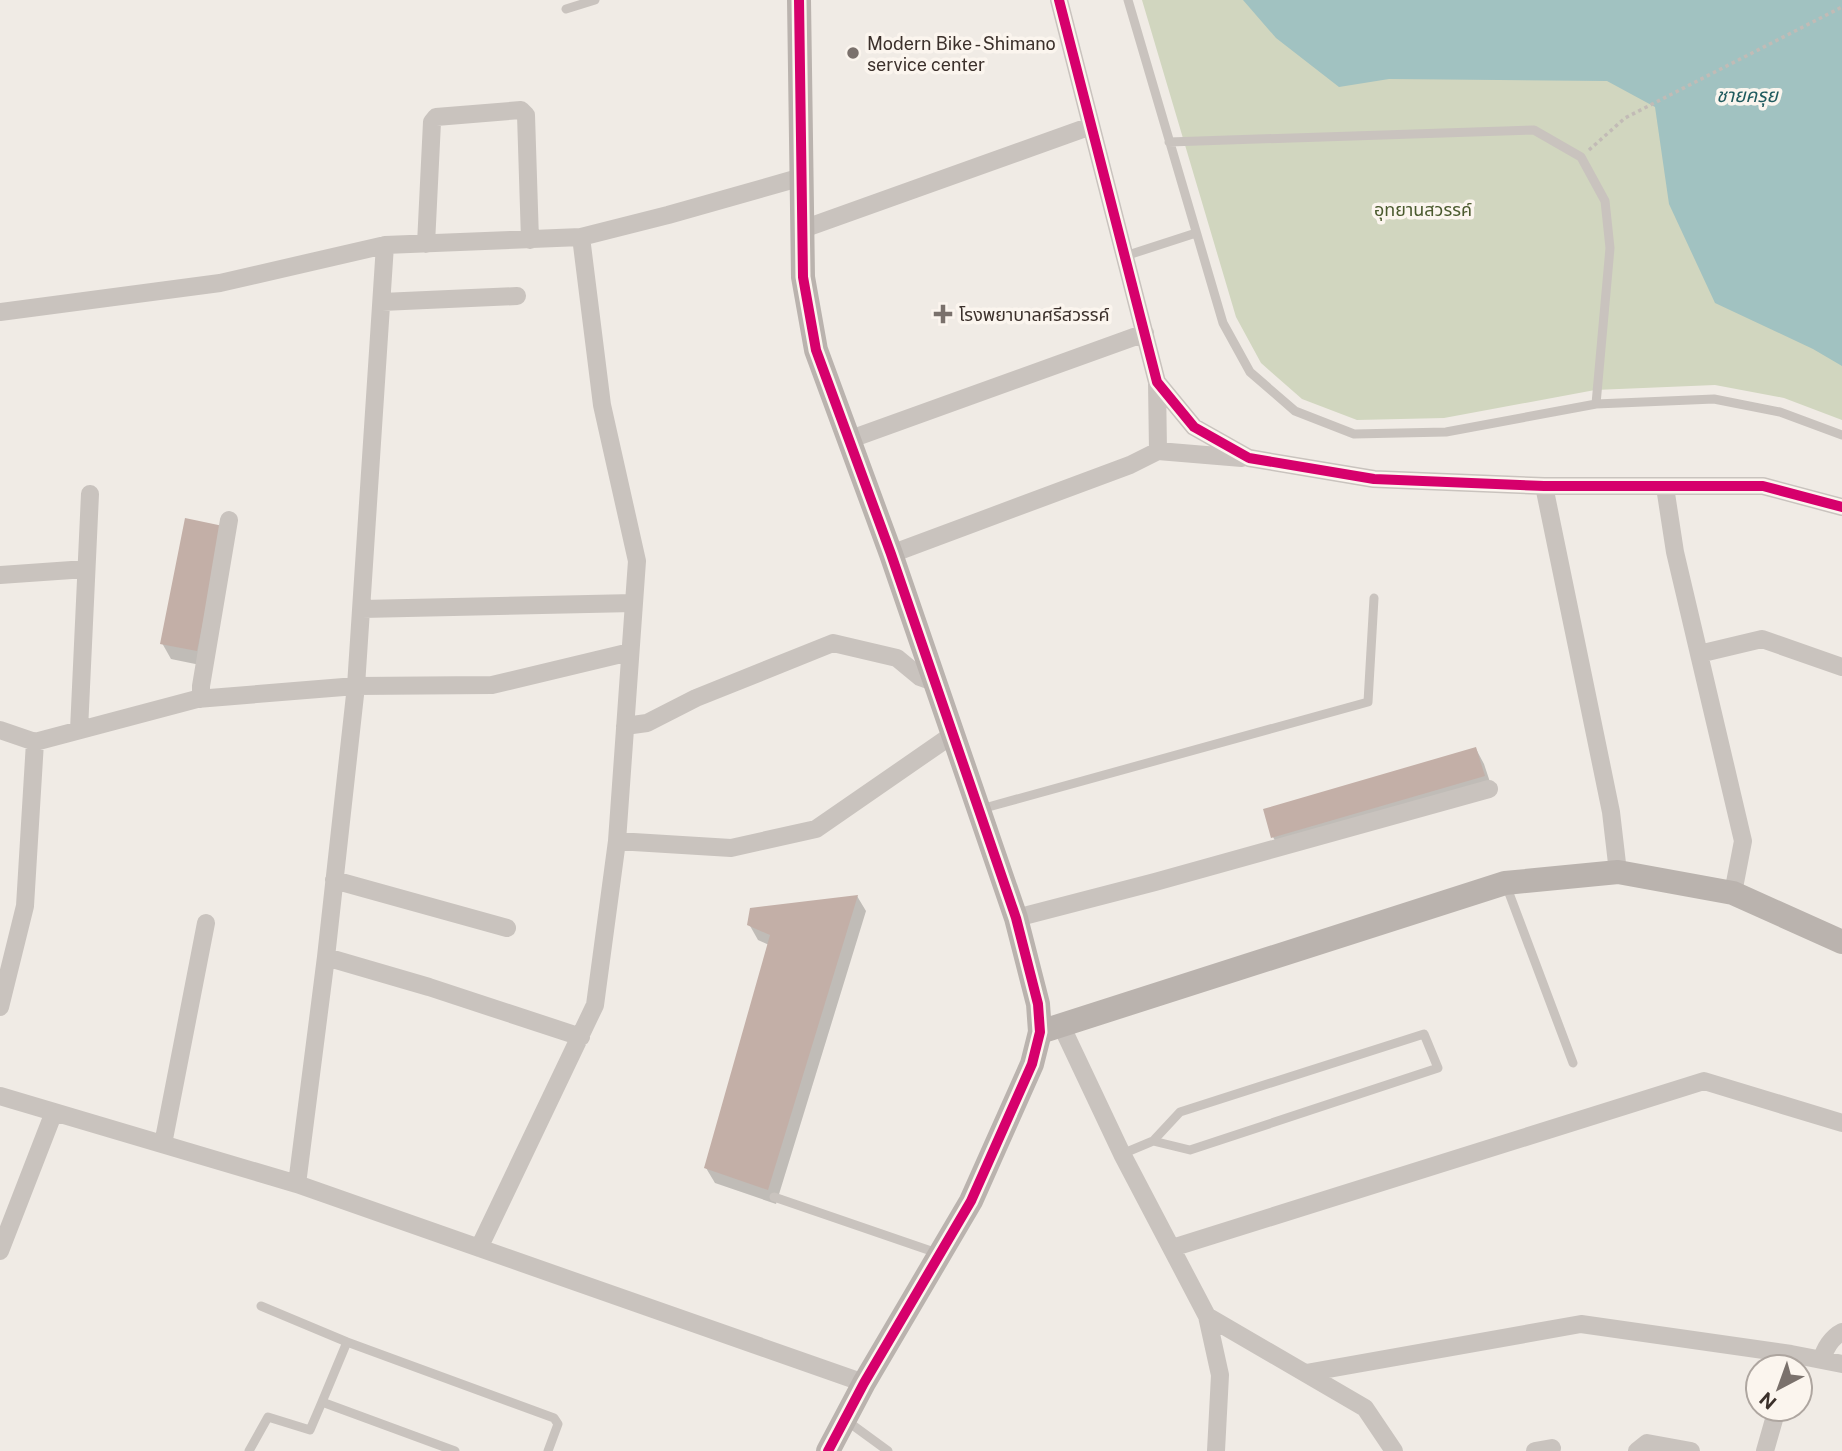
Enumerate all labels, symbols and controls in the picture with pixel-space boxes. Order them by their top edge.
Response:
place label: Modern Bike - Shimano service center [867,33,1056,75]
marker: Modern Bike - Shimano service center [845,45,861,61]
water label: ชายครุย [1716,84,1780,107]
park label: อุทยานสวรรค์ [1374,199,1472,221]
marker: โรงพยาบาลศรีสวรรค์ [933,304,953,324]
place label: โรงพยาบาลศรีสวรรค์ [959,304,1110,325]
north arrow [1744,1353,1814,1423]
text: N [1755,1388,1781,1414]

